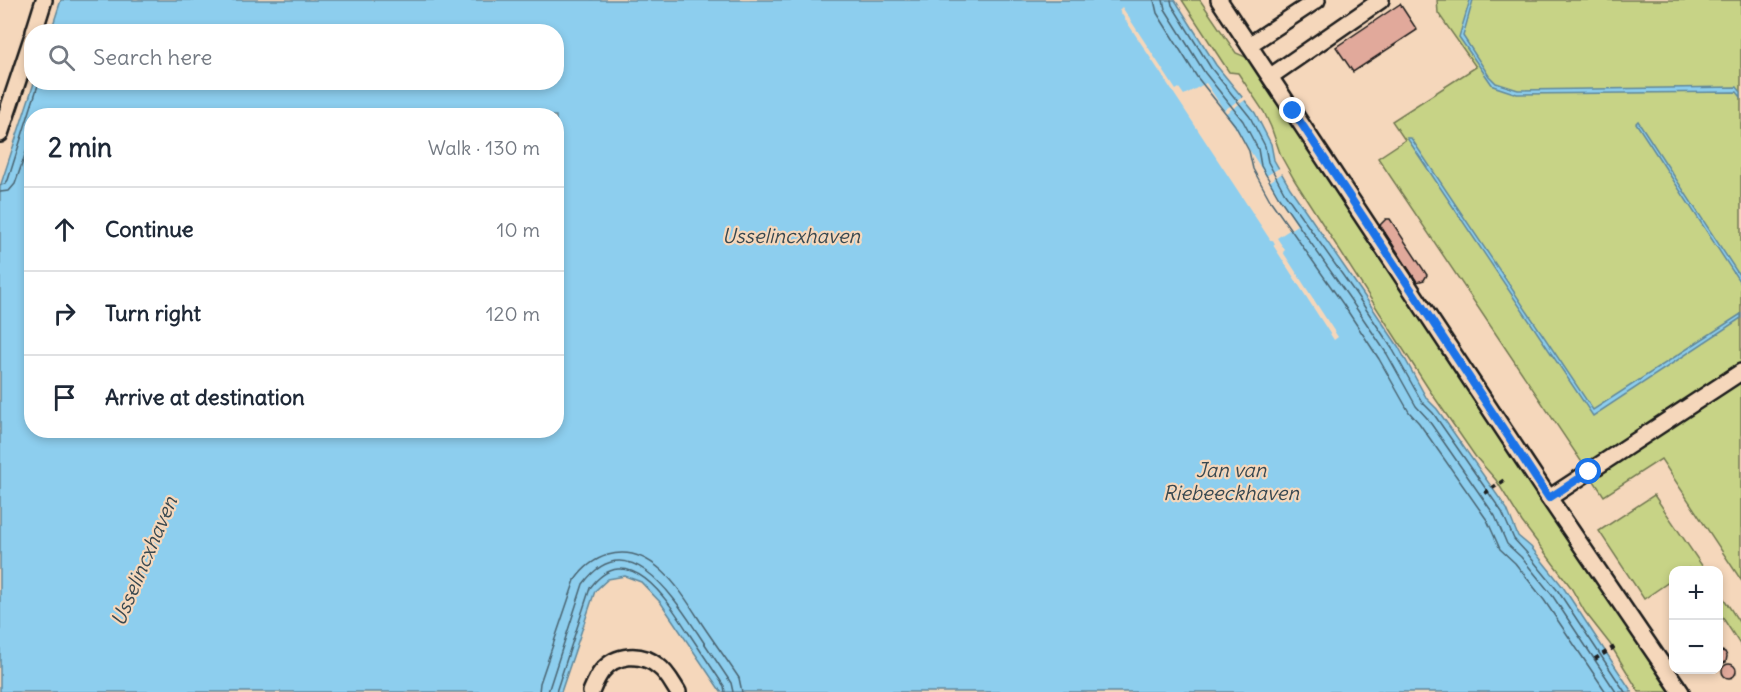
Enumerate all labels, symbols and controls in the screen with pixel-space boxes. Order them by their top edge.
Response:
search box [24,24,564,90]
icon: search [45,41,78,74]
text: Search here [93,43,212,71]
route end [1279,97,1305,123]
text: 2 min [48,131,112,164]
text: Walk · 130 m [428,135,540,160]
icon: ahead [48,213,81,246]
text: Continue [105,215,194,243]
text: 10 m [497,217,540,242]
water label: Usselincxhaven [722,223,860,248]
icon: right [48,297,81,330]
text: Turn right [105,299,201,327]
text: 120 m [486,301,540,326]
icon: arrive [48,381,81,414]
text: Arrive at destination [105,383,305,411]
water label: Jan van Riebeeckhaven [1163,457,1299,505]
route start [1575,458,1601,484]
water label: Usselincxhaven [105,492,182,629]
map controls [1669,566,1723,674]
button: + [1669,566,1723,620]
button: − [1669,620,1723,674]

